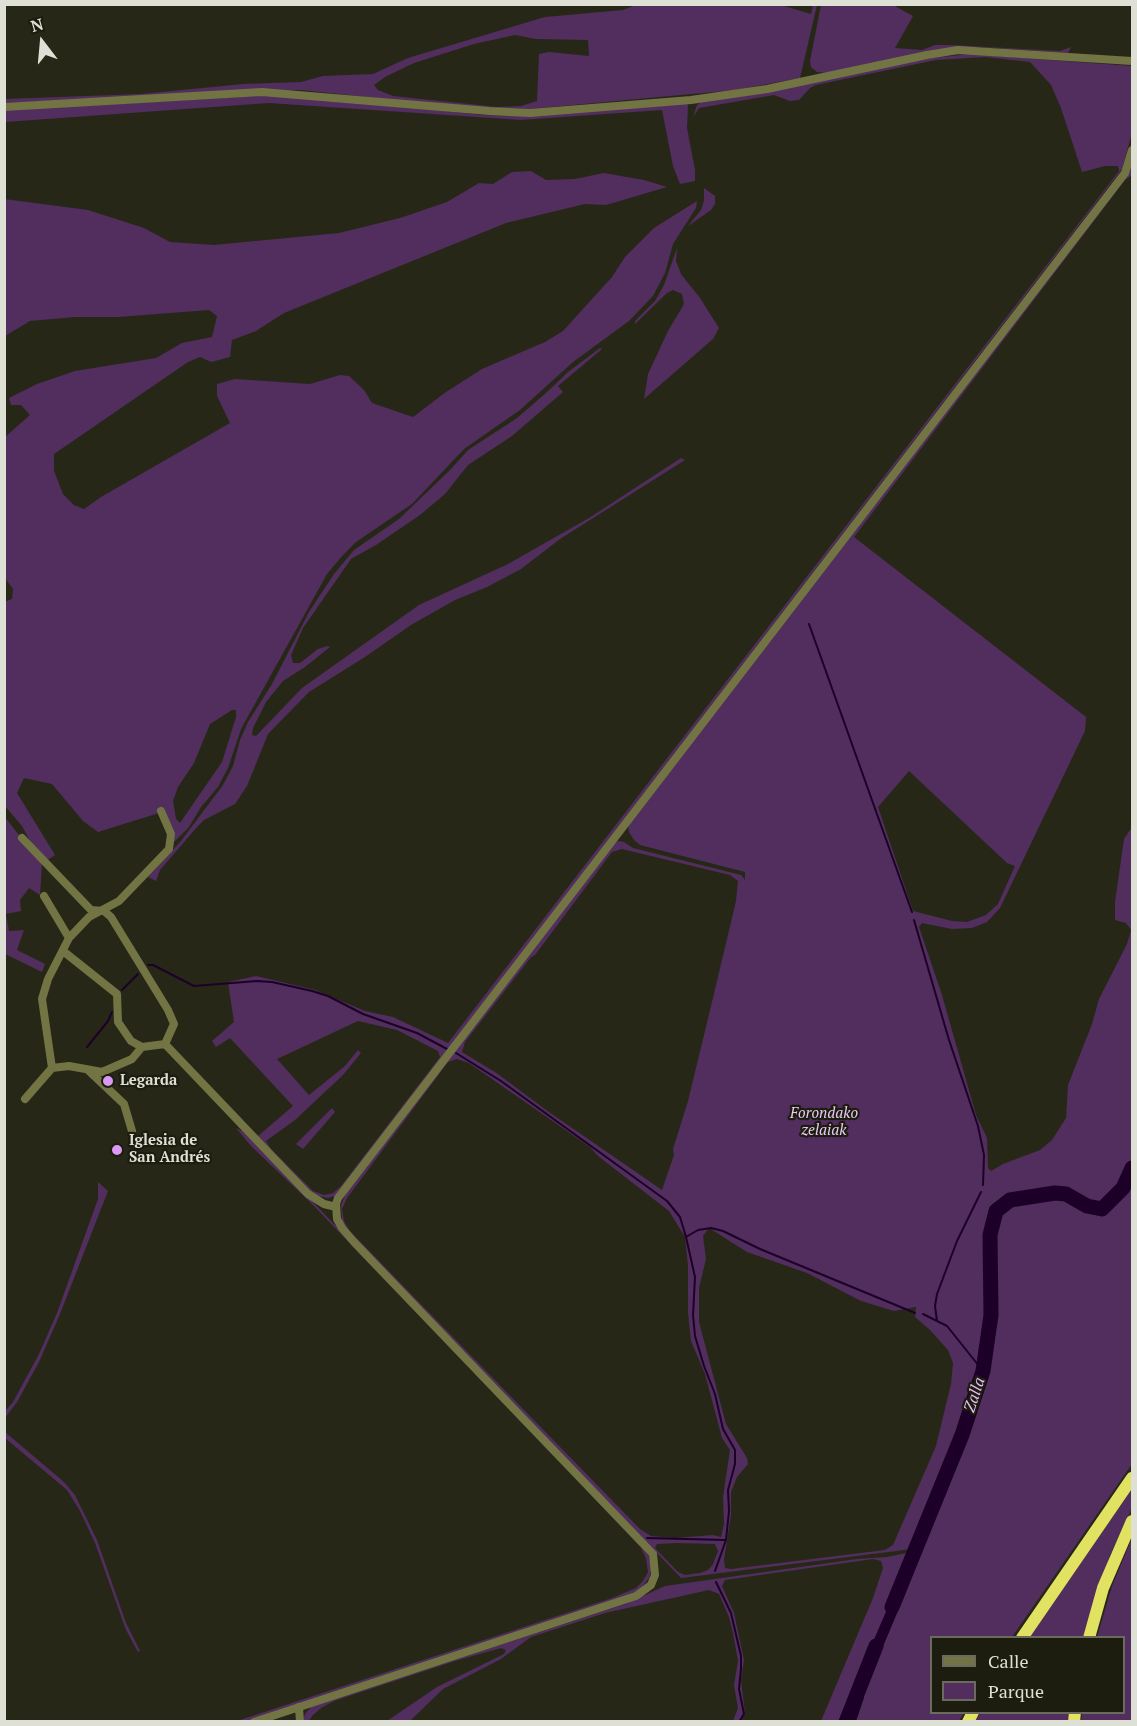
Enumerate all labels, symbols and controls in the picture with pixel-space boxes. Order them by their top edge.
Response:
north arrow [12,12,72,72]
text: N [28,12,46,37]
place label: Legarda [120,1072,177,1090]
marker: Legarda [101,1074,115,1088]
park label: Forondako zelaiak [790,1105,858,1140]
place label: Iglesia de San Andrés [129,1132,210,1167]
marker: Iglesia de San Andrés [110,1143,124,1157]
water label: Zalla [960,1375,990,1415]
legend [930,1636,1125,1714]
text: Calle [988,1649,1029,1673]
text: Parque [988,1679,1044,1703]

